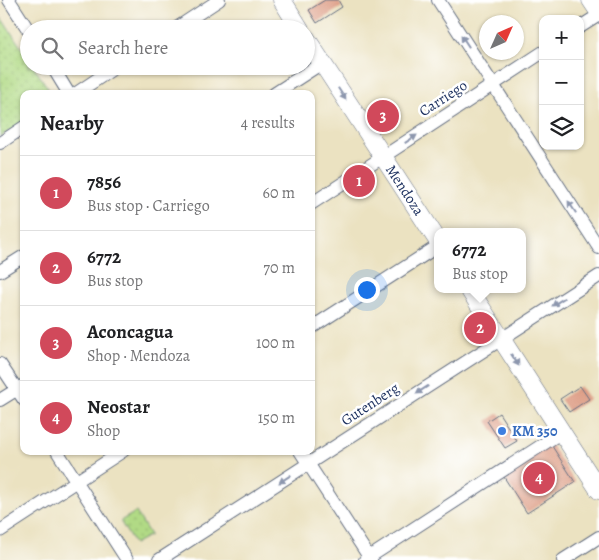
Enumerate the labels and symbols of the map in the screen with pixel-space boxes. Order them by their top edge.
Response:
north arrow [479,15,524,60]
one-way arrow [460,35,470,48]
street label: Carriego [415,75,471,121]
one-way arrow [338,87,347,100]
pin: 3 [367,97,399,135]
one-way arrow [404,134,417,144]
street label: Mendoza [381,161,429,219]
pin: 1 [343,162,375,200]
one-way arrow [568,200,577,214]
your location [354,277,380,303]
one-way arrow [551,297,565,307]
pin: 2 [464,309,496,347]
one-way arrow [510,353,519,366]
street label: Gutenberg [337,378,403,430]
one-way arrow [415,386,428,395]
place label: KM 350 [512,421,558,441]
marker: KM 350 [496,425,508,437]
pin: 4 [523,459,555,497]
one-way arrow [278,474,292,483]

